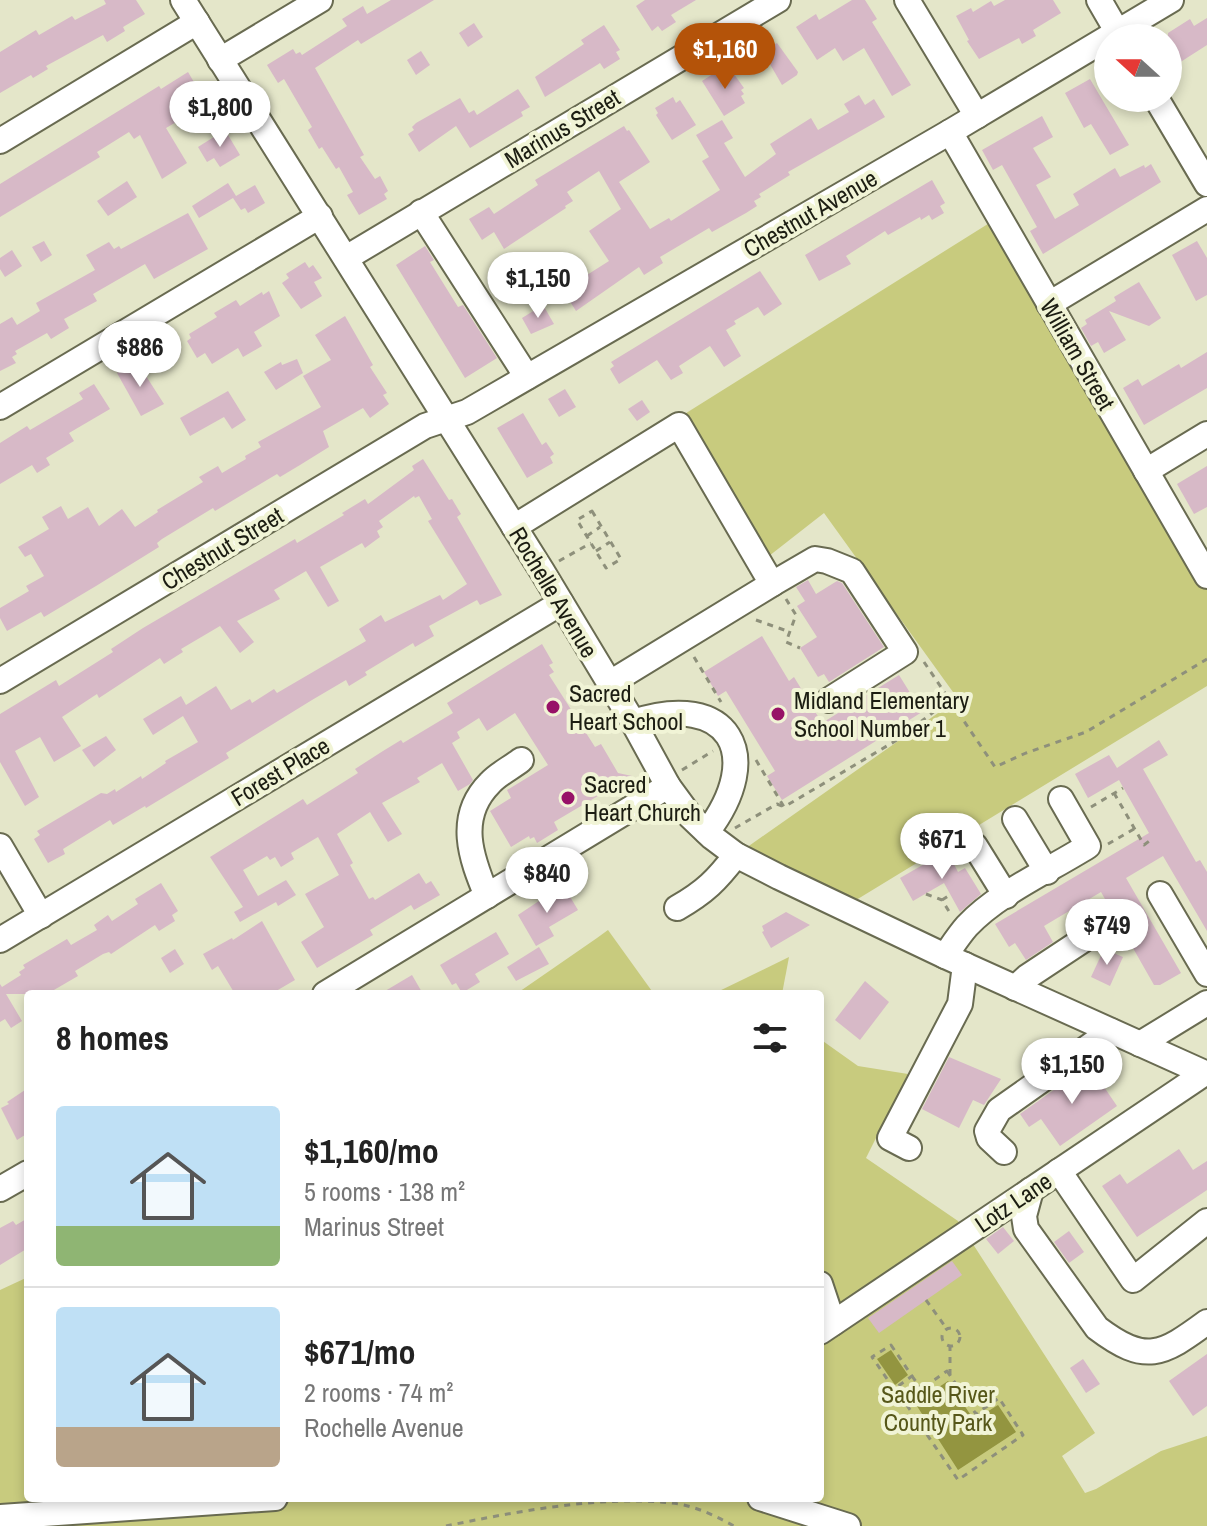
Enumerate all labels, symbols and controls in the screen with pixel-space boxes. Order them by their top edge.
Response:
pin: $1,160 [660,23,790,91]
north arrow [1094,24,1182,112]
map controls [1094,24,1182,112]
text: $1,160 [692,31,758,66]
pin: $1,800 [155,81,285,149]
street label: Marinus Street [498,81,626,175]
text: $1,800 [187,89,253,124]
street label: Chestnut Avenue [737,162,883,264]
pin: $1,150 [473,252,603,320]
text: $1,150 [505,260,571,295]
street label: William Street [1033,292,1123,416]
pin: $886 [93,321,187,389]
text: $886 [116,329,164,364]
street label: Chestnut Street [155,499,289,597]
street label: Rochelle Avenue [502,521,606,663]
place label: Sacred Heart School [569,677,683,737]
place label: Midland Elementary School Number 1 [794,684,969,744]
marker: Sacred Heart School [544,698,562,716]
marker: Midland Elementary School Number 1 [769,705,787,723]
street label: Forest Place [225,729,335,813]
place label: Sacred Heart Church [584,768,701,828]
marker: Sacred Heart Church [559,789,577,807]
pin: $671 [895,813,989,881]
text: $671 [918,821,966,856]
pin: $840 [500,847,594,915]
text: $840 [523,855,571,890]
pin: $749 [1060,899,1154,967]
text: $749 [1083,907,1131,942]
text: 8 homes [56,1015,169,1061]
icon: filters [748,1016,792,1060]
pin: $1,150 [1007,1038,1137,1106]
text: $1,150 [1039,1046,1105,1081]
text: $1,160/mo [304,1128,439,1174]
icon: home [120,1138,216,1234]
street label: Lotz Lane [968,1165,1058,1239]
text: 5 rooms · 138 m² [304,1174,465,1209]
text: Marinus Street [304,1209,444,1244]
text: $671/mo [304,1329,416,1375]
icon: home [120,1339,216,1435]
text: 2 rooms · 74 m² [304,1375,453,1410]
park label: Saddle River County Park [881,1378,995,1438]
text: Rochelle Avenue [304,1410,464,1445]

